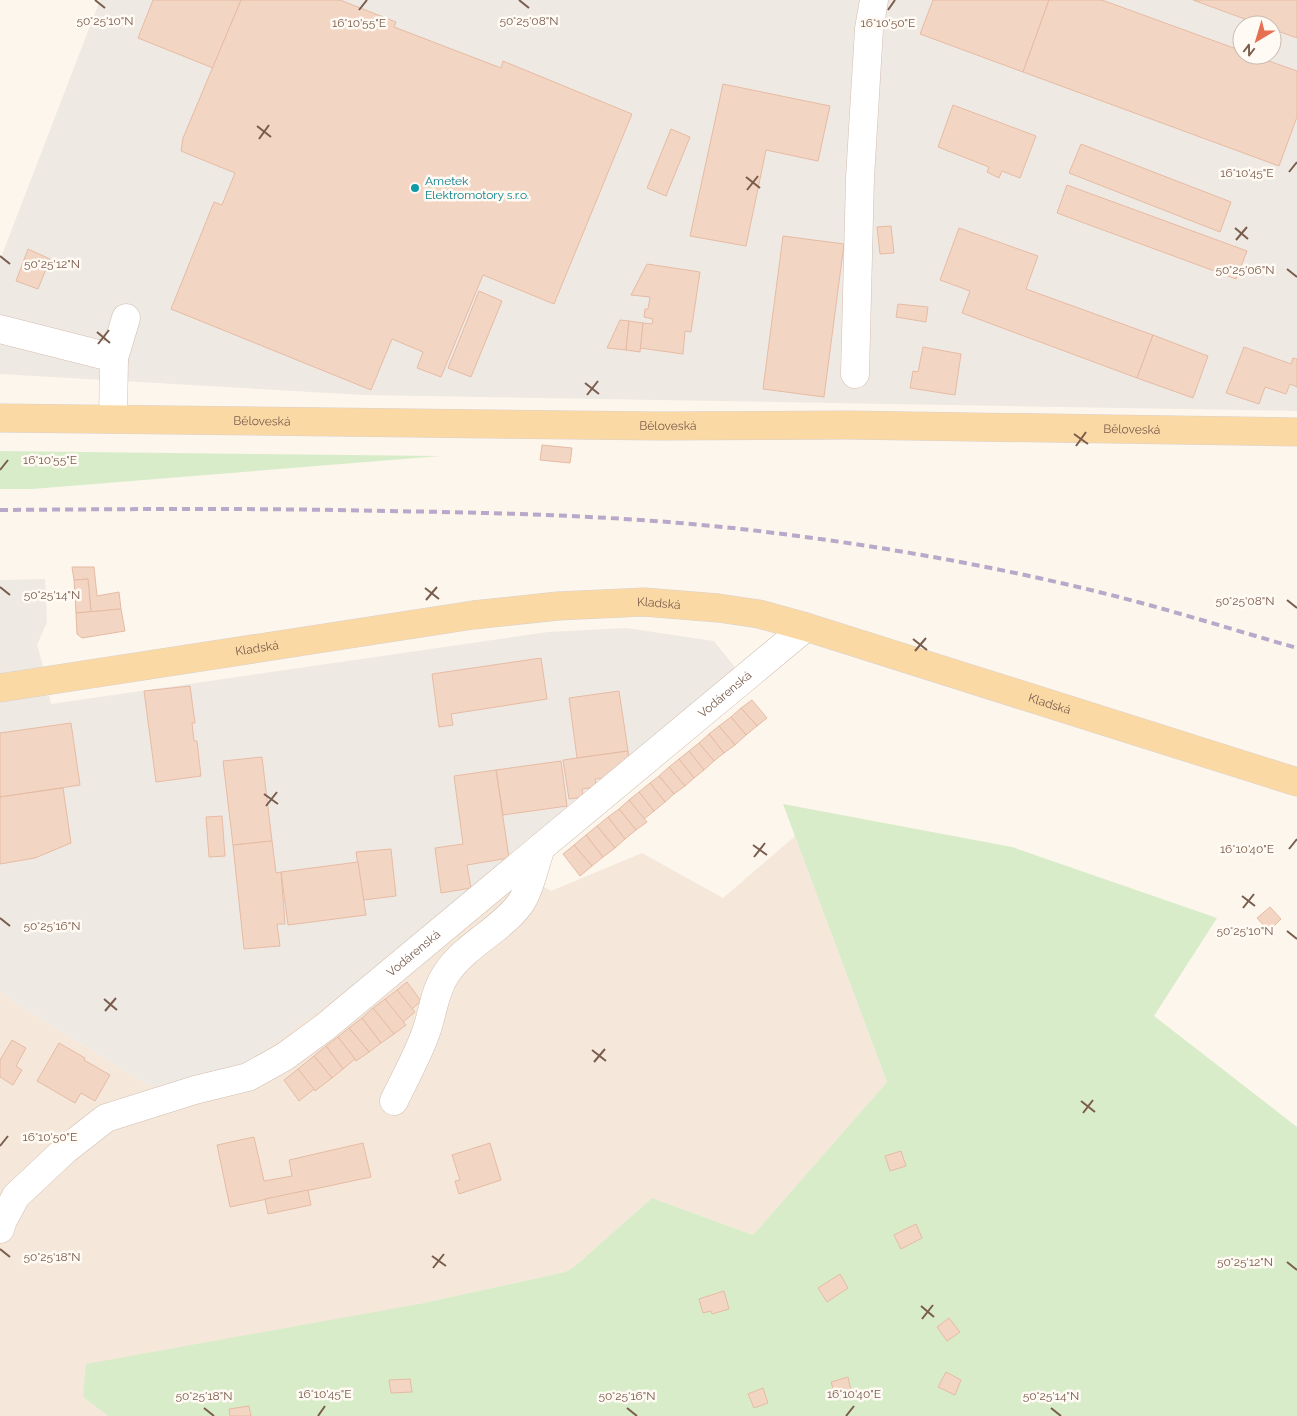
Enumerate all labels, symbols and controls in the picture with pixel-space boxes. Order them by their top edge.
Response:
text: 50°25'10"N [76,14,134,28]
text: 50°25'08"N [499,14,559,28]
north arrow [1232,15,1282,65]
text: 16°10'55"E [332,16,386,30]
text: 16°10'50"E [861,16,915,30]
text: N [1240,41,1258,60]
text: 16°10'45"E [1220,166,1274,180]
place label: Ametek Elektromotory s.r.o. [425,174,529,202]
marker: Ametek Elektromotory s.r.o. [409,182,421,194]
text: 50°25'12"N [24,257,80,271]
text: 50°25'06"N [1215,263,1275,277]
street label: Běloveská [233,414,291,429]
street label: Běloveská [639,419,697,433]
street label: Běloveská [1103,422,1161,437]
text: 16°10'55"E [23,453,77,467]
text: 50°25'14"N [24,588,80,602]
text: 50°25'08"N [1215,594,1275,608]
street label: Kladská [637,595,681,612]
street label: Kladská [234,638,280,659]
street label: Vodárenská [695,668,754,721]
street label: Kladská [1027,691,1072,717]
text: 16°10'40"E [1220,842,1274,856]
text: 50°25'16"N [23,919,81,933]
text: 50°25'10"N [1216,924,1274,938]
street label: Vodárenská [384,927,443,980]
text: 16°10'50"E [23,1130,77,1144]
text: 50°25'18"N [24,1250,80,1264]
text: 50°25'12"N [1217,1255,1273,1269]
text: 16°10'45"E [298,1387,352,1401]
text: 16°10'40"E [827,1387,881,1401]
text: 50°25'18"N [176,1389,232,1403]
text: 50°25'16"N [598,1389,656,1403]
text: 50°25'14"N [1023,1389,1079,1403]

